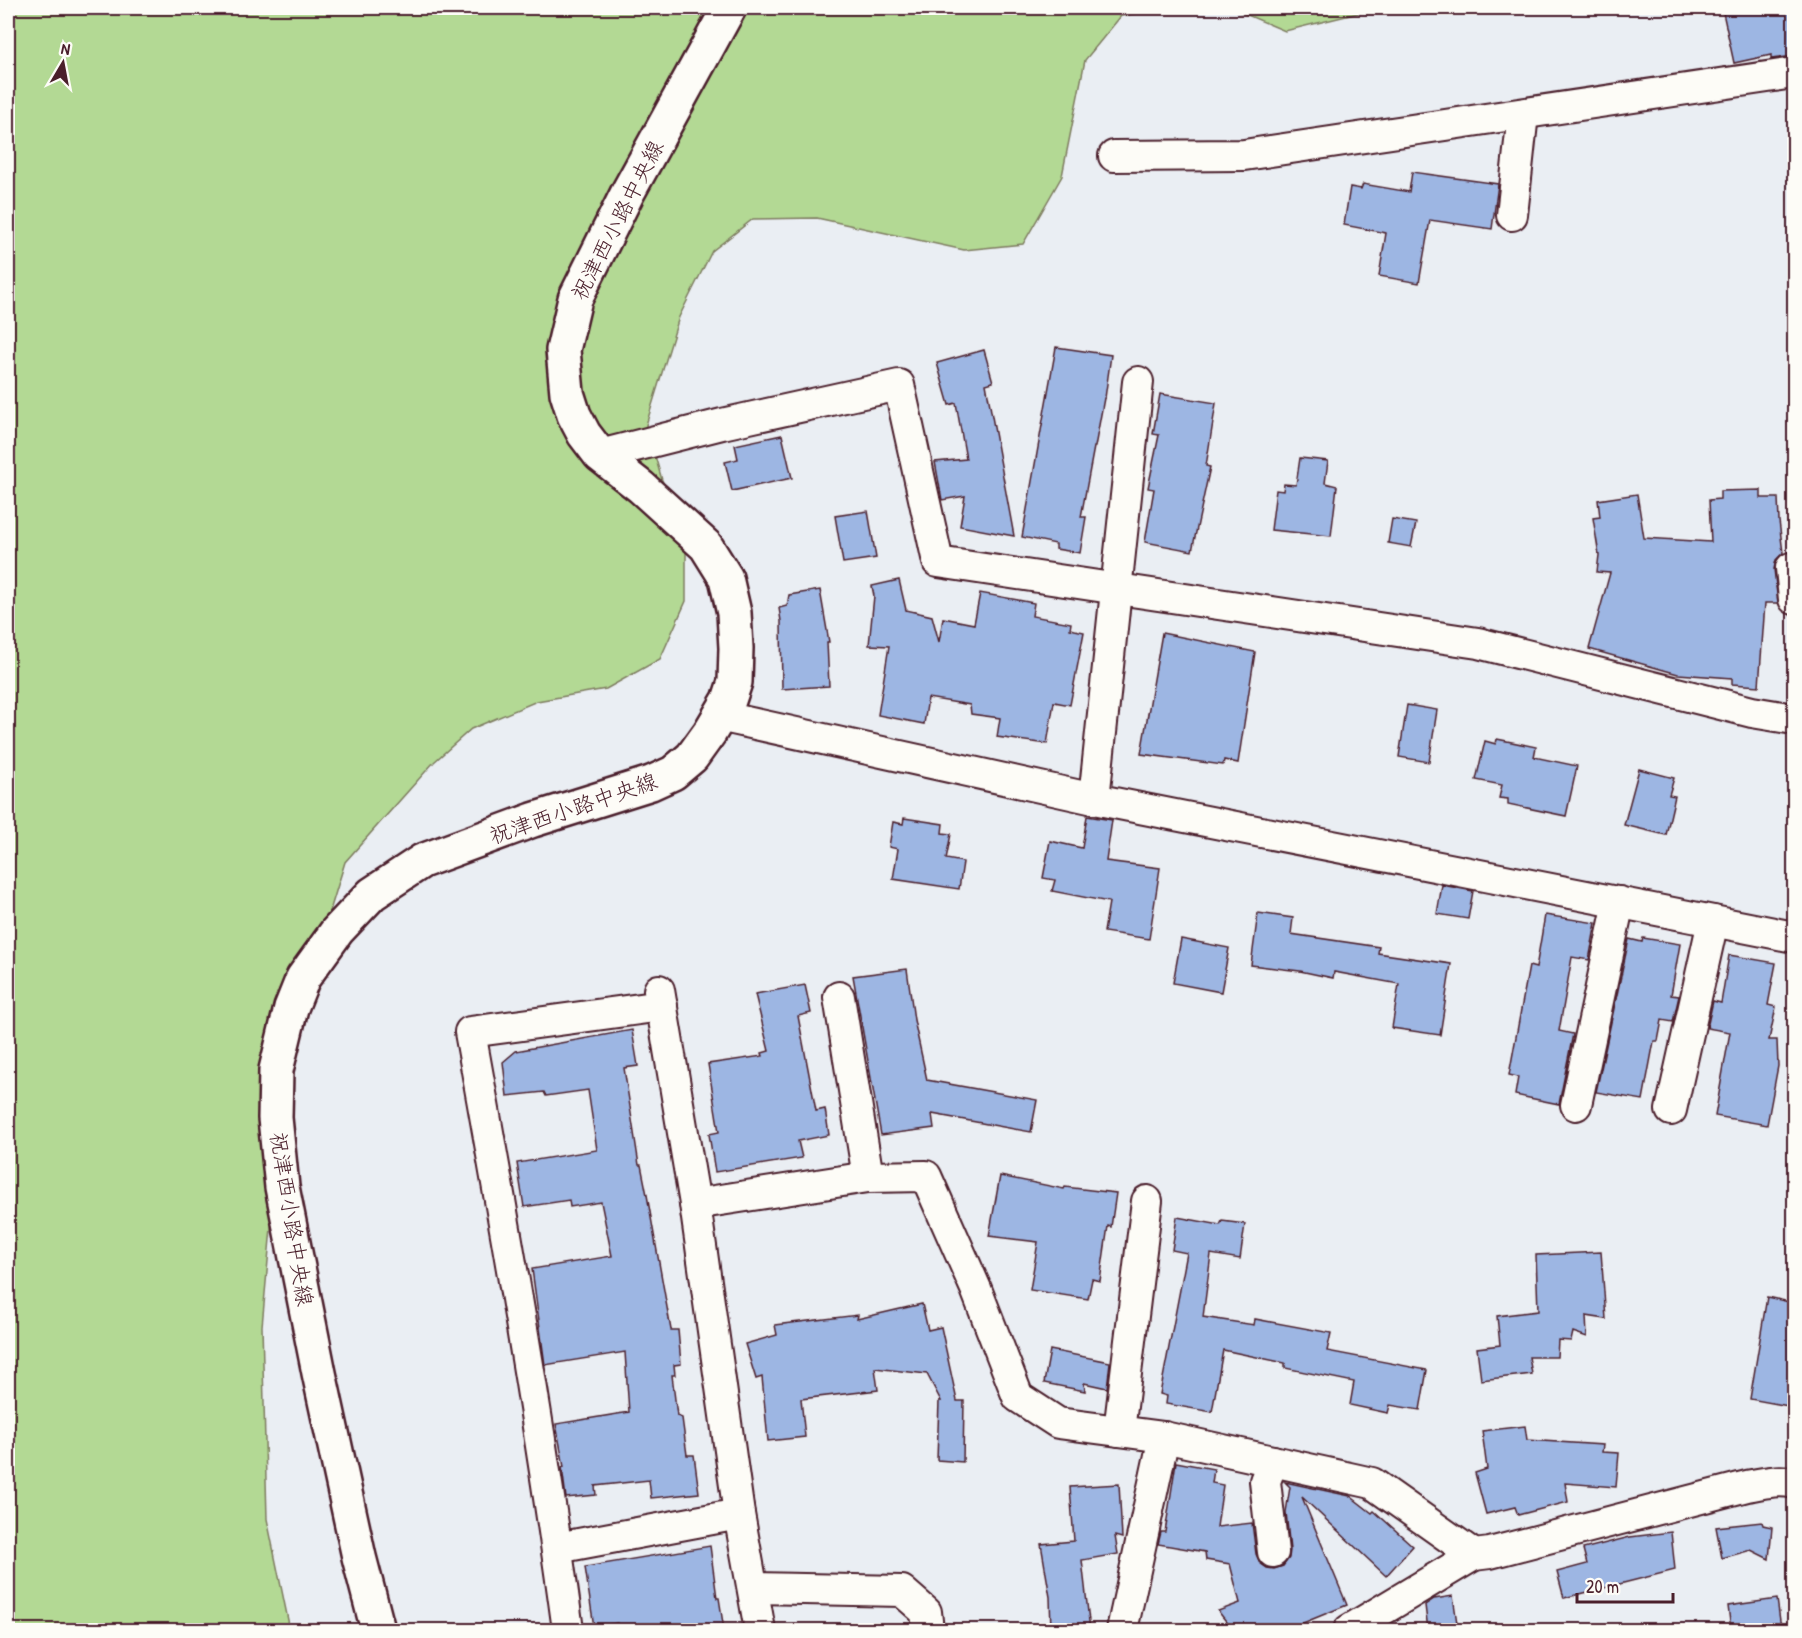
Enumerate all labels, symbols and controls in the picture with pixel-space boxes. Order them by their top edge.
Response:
north arrow [33,33,93,93]
text: N [60,37,72,60]
street label: 祝津西小路中央線 [564,135,670,305]
street label: 祝津西小路中央線 [485,765,661,851]
street label: 祝津西小路中央線 [263,1130,321,1308]
scale bar [1577,1566,1673,1604]
text: 20 m [1586,1574,1619,1599]

